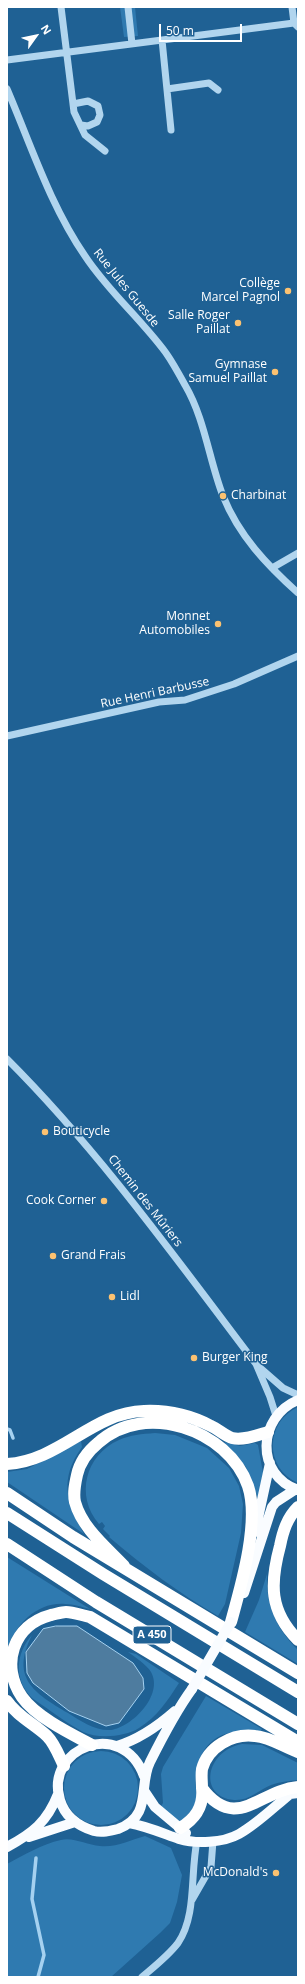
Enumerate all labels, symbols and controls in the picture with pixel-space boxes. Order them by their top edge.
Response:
north arrow [16,16,56,56]
scale bar [161,16,244,42]
text: N [38,21,55,37]
text: 50 m [166,22,194,39]
street label: Rue Jules Guesde [90,246,162,330]
place label: Collège Marcel Pagnol [201,277,280,305]
marker: Collège Marcel Pagnol [283,286,293,296]
place label: Salle Roger Paillat [168,309,230,337]
marker: Salle Roger Paillat [233,318,243,328]
place label: Gymnase Samuel Paillat [188,358,267,386]
marker: Gymnase Samuel Paillat [270,367,280,377]
place label: Charbinat [231,489,286,503]
marker: Charbinat [218,491,228,501]
place label: Monnet Automobiles [139,610,210,638]
marker: Monnet Automobiles [213,619,223,629]
street label: Rue Henri Barbusse [99,674,211,712]
place label: Bouticycle [53,1125,110,1139]
marker: Bouticycle [40,1127,50,1137]
street label: Chemin des Mûriers [105,1152,185,1250]
place label: Cook Corner [26,1194,96,1208]
marker: Cook Corner [99,1196,109,1206]
place label: Grand Frais [61,1249,126,1263]
marker: Grand Frais [48,1251,58,1261]
place label: Lidl [120,1290,140,1304]
marker: Lidl [107,1292,117,1302]
place label: Burger King [202,1351,268,1365]
marker: Burger King [189,1353,199,1363]
road number: A 450 [133,1626,171,1644]
place label: McDonald's [203,1866,268,1880]
marker: McDonald's [271,1868,281,1878]

